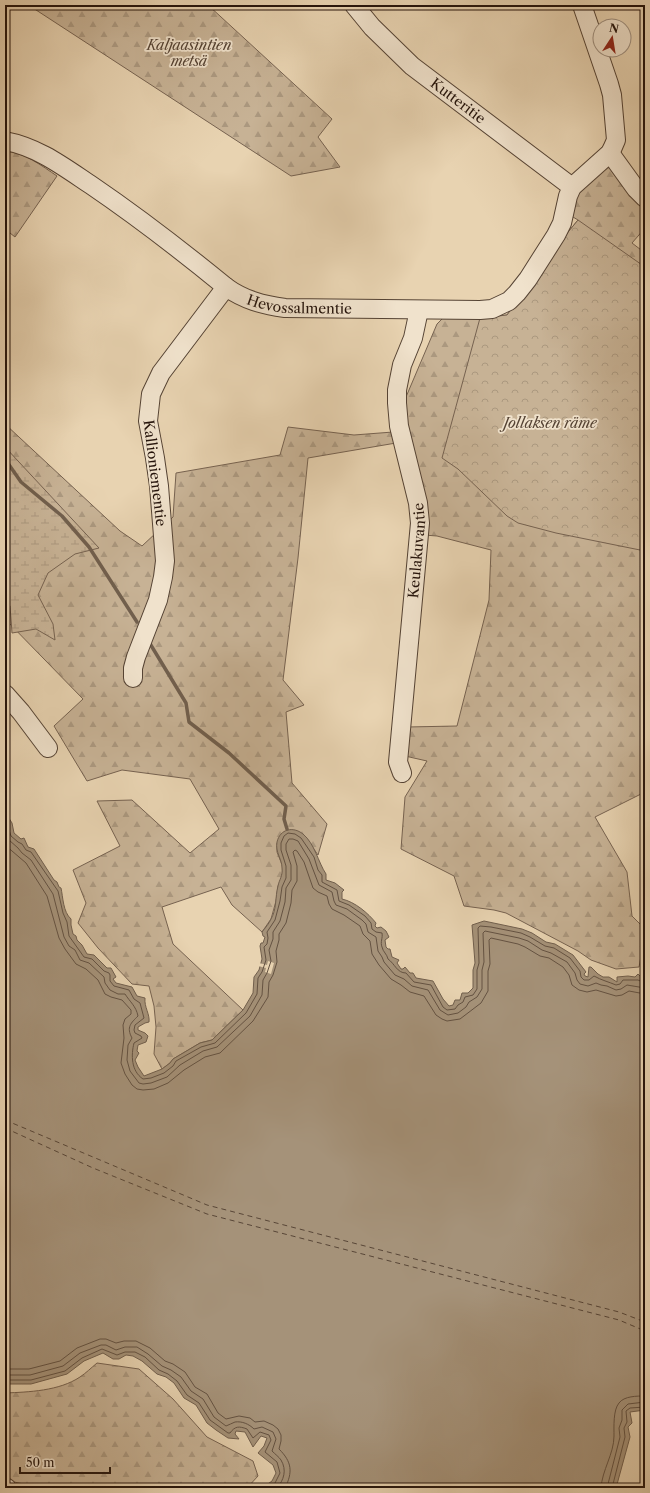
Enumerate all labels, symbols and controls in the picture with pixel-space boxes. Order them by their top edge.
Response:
north arrow [592,18,632,58]
text: N [608,20,621,36]
park label: Kaljaasintien metsä [146,36,231,70]
street label: Kutteritie [427,74,489,128]
street label: Hevossalmentie [245,291,352,318]
park label: Jollaksen räme [499,414,598,432]
street label: Kallioniementie [140,419,170,527]
street label: Keulakuvantie [404,502,429,599]
scale bar [20,1449,110,1475]
text: 50 m [26,1455,55,1470]

